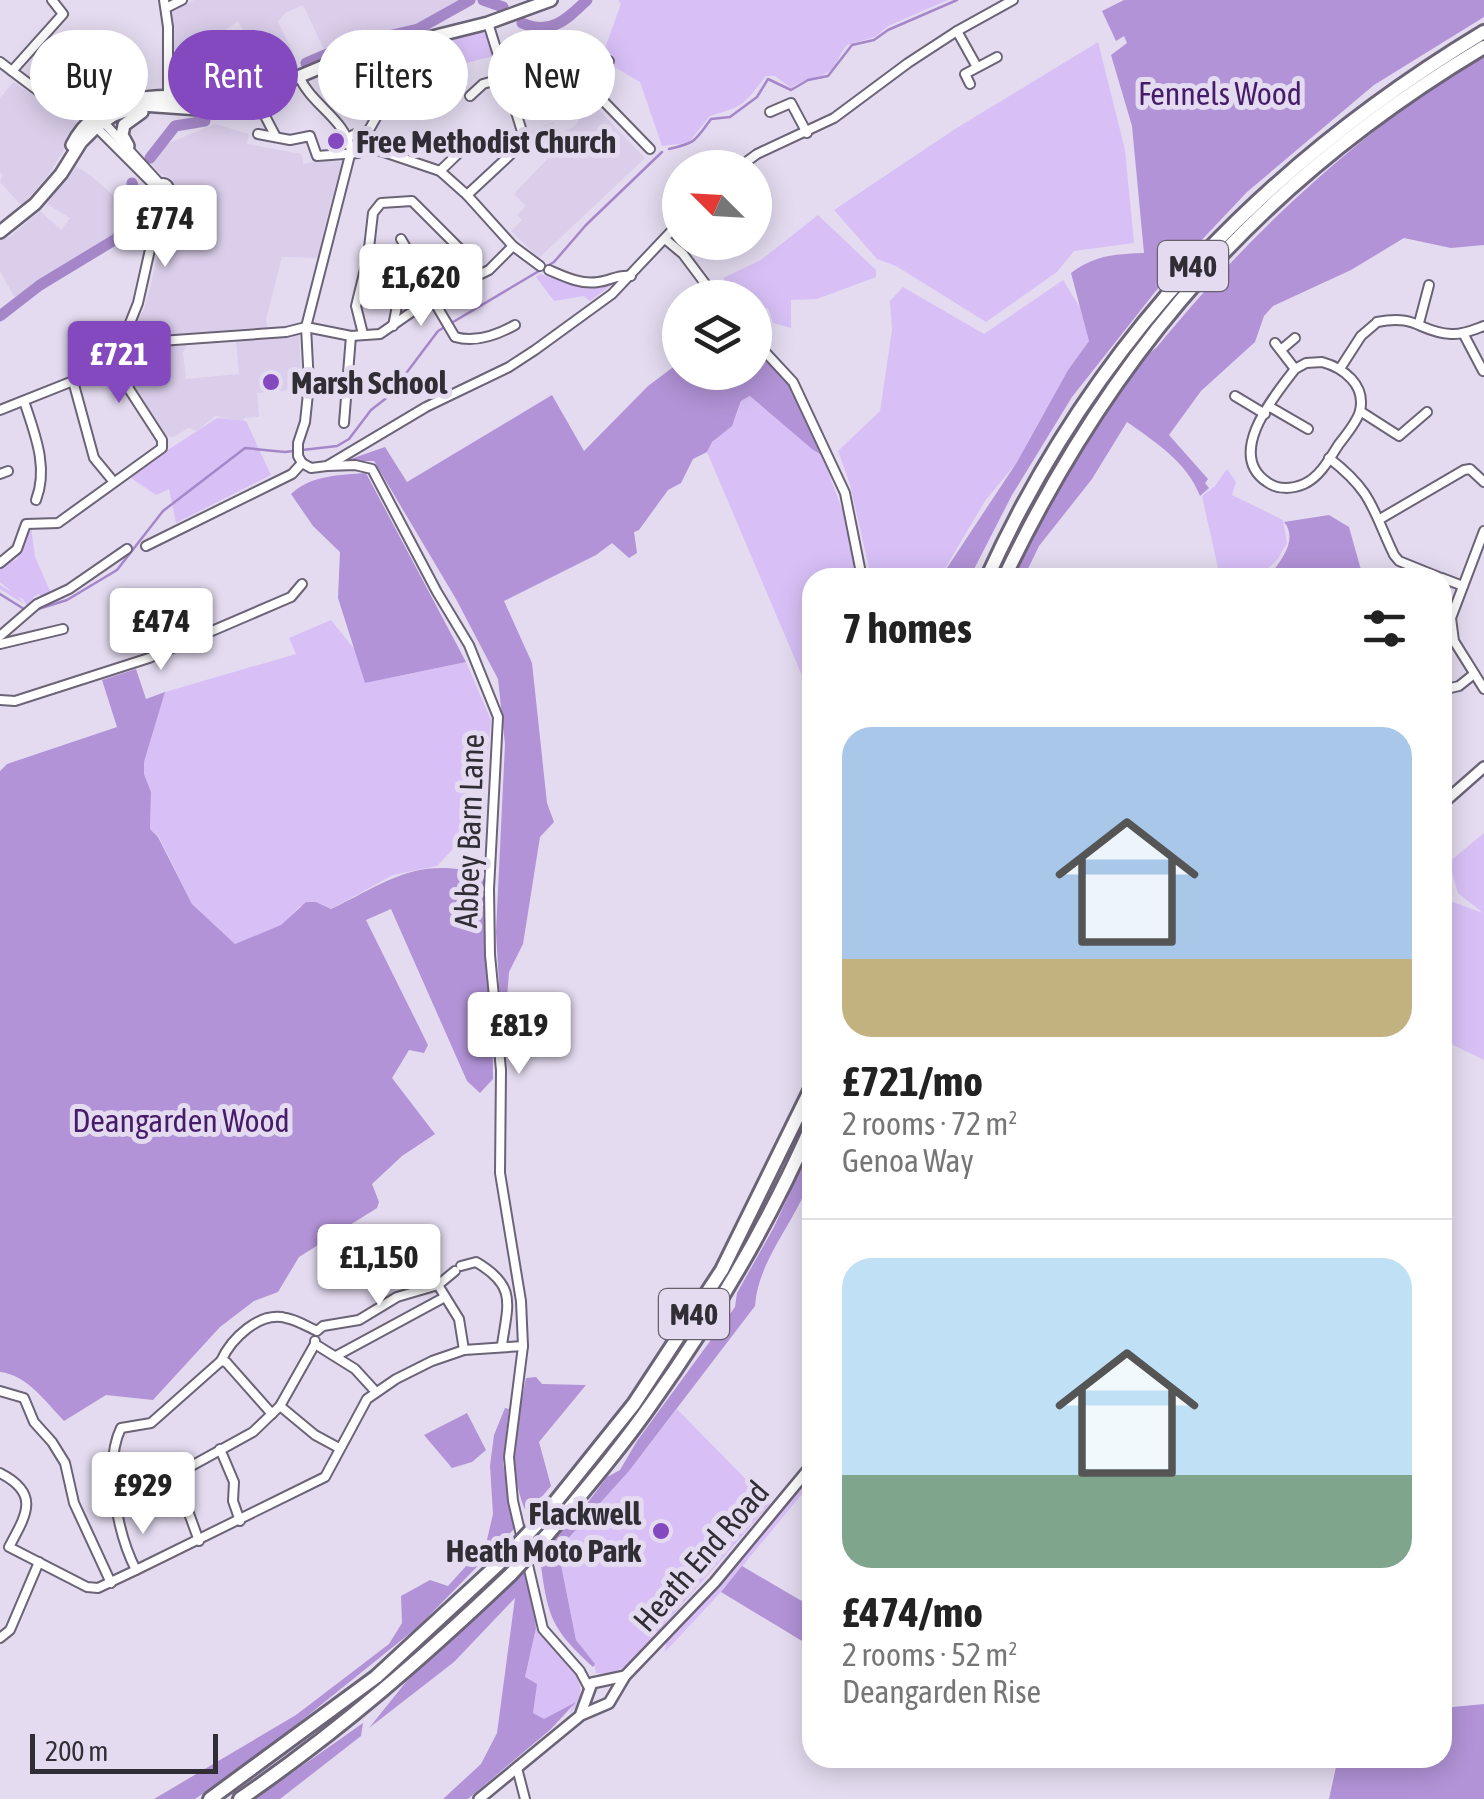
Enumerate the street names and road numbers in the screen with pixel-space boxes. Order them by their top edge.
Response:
road number: M40 [1158,241,1228,291]
street label: Abbey Barn Lane [447,733,491,929]
road number: M40 [659,1289,729,1339]
street label: Heath End Road [626,1473,776,1639]

